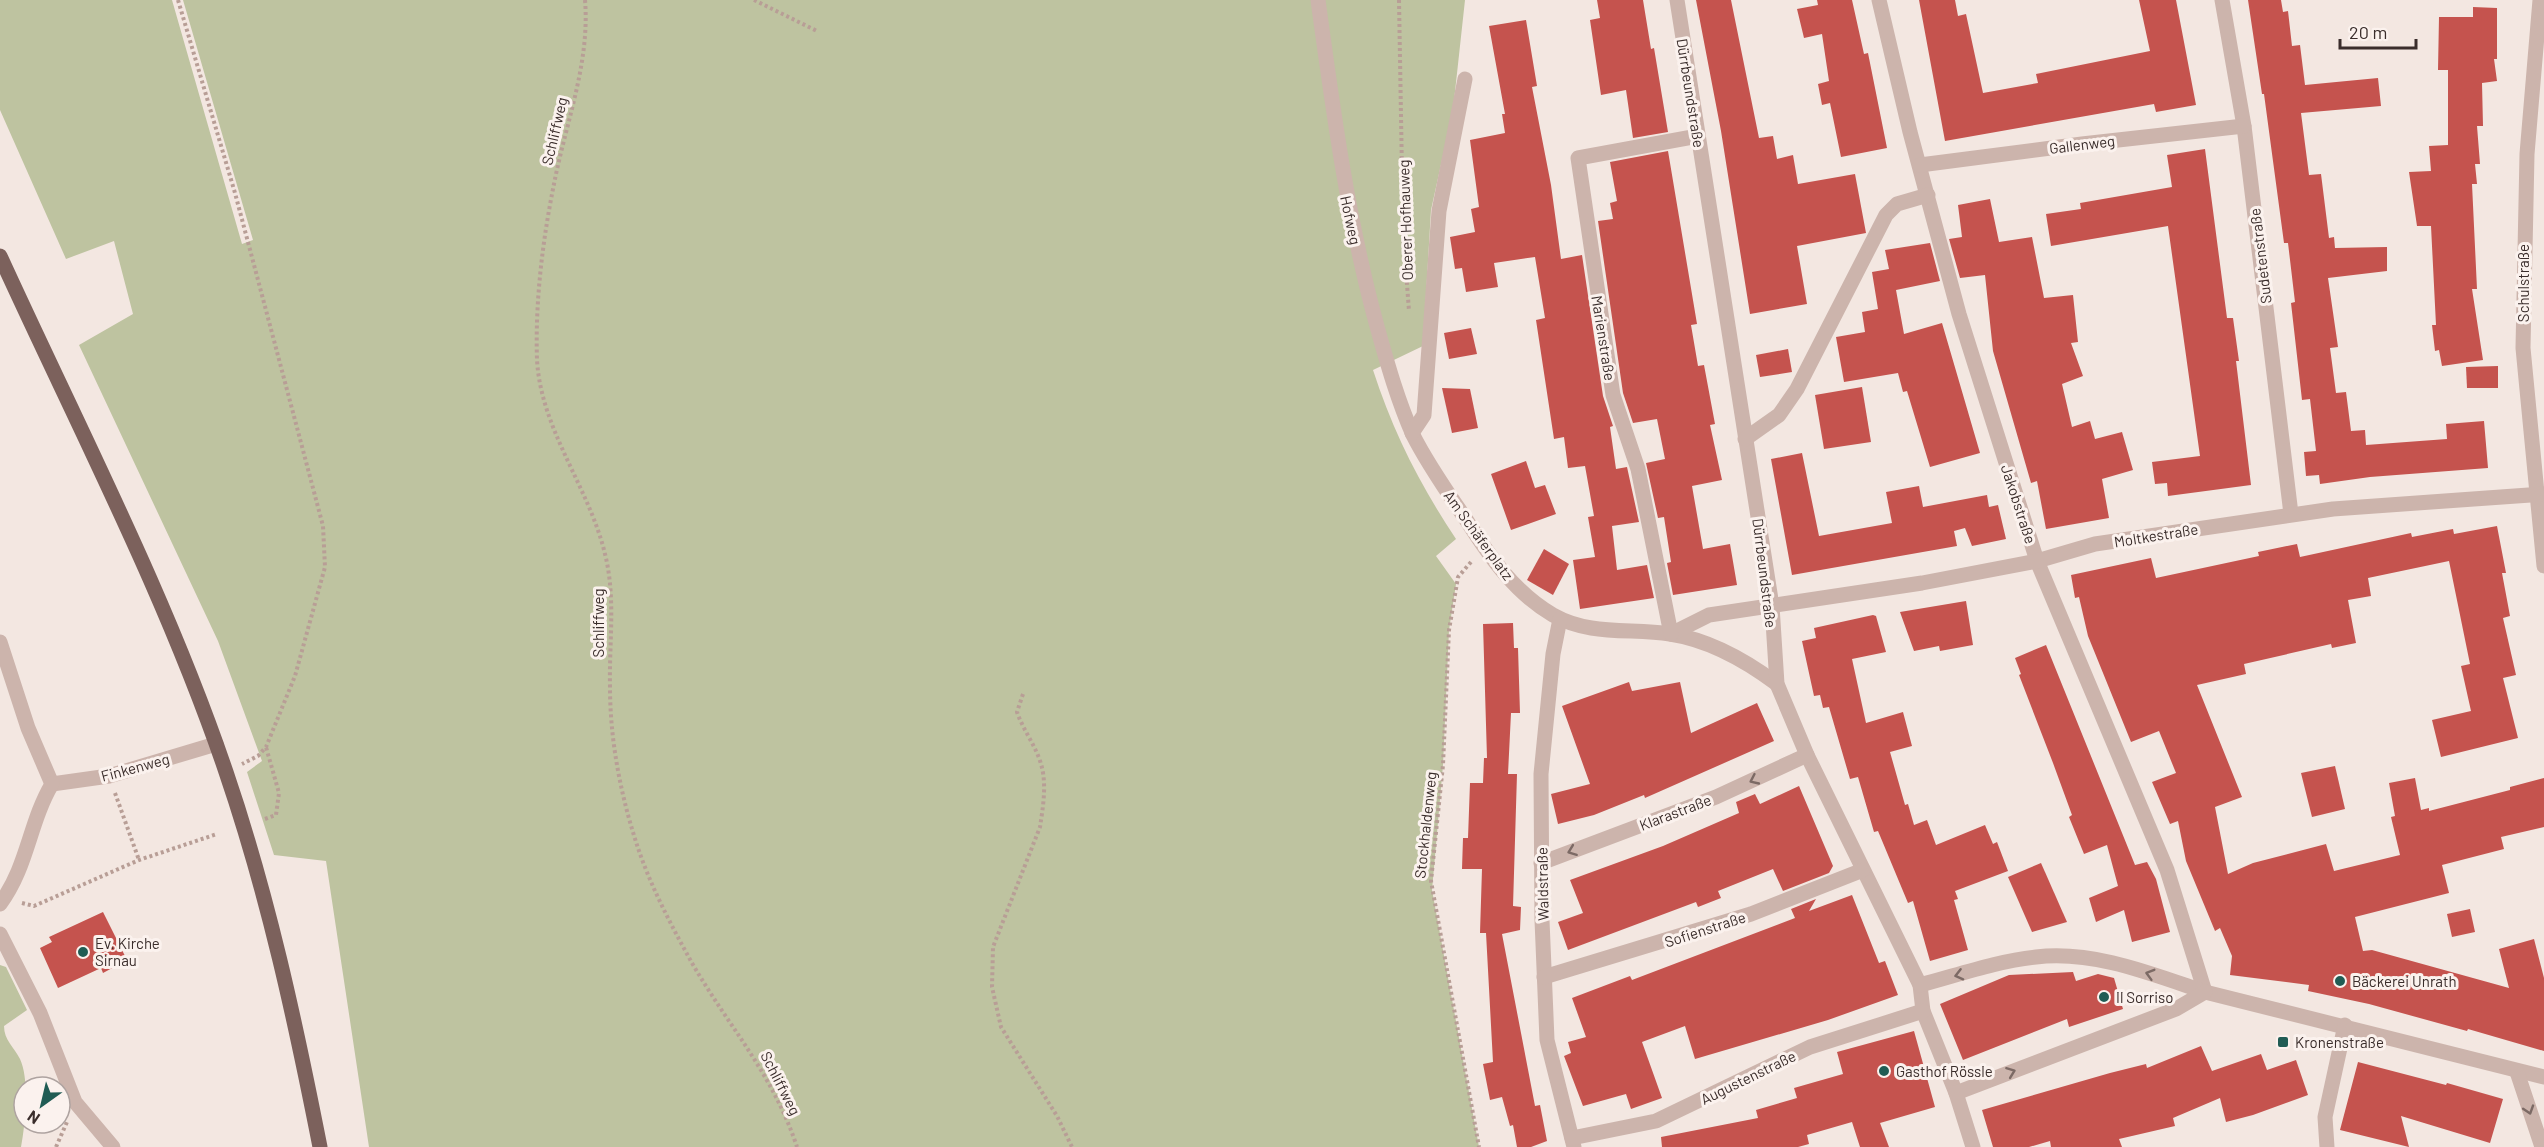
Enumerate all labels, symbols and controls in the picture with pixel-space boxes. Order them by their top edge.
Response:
scale bar [2340,12,2416,50]
text: 20 m [2349,21,2387,43]
street label: Dürrbeundstraße [1673,37,1709,149]
street label: Schliffweg [537,95,571,167]
street label: Gallenweg [2048,131,2116,157]
street label: Oberer Hofhauweg [1394,159,1416,281]
street label: Hofweg [1337,194,1365,246]
street label: Sudetenstraße [2245,207,2275,305]
street label: Schulstraße [2514,244,2532,322]
street label: Marienstraße [1588,294,1620,382]
street label: Jakobstraße [1998,462,2040,546]
street label: Am Schäferplatz [1440,487,1518,584]
street label: Dürrbeundstraße [1749,517,1781,629]
street label: Moltkestraße [2113,519,2199,551]
street label: Schliffweg [589,588,607,658]
street label: Finkenweg [99,749,171,785]
street label: Stockhaldenweg [1410,771,1440,879]
one-way arrow [1749,772,1760,784]
street label: Klarastraße [1637,790,1713,834]
one-way arrow [1567,844,1578,856]
street label: Waldstraße [1532,847,1552,921]
street label: Sofienstraße [1662,907,1748,951]
place label: Ev. Kirche Sirnau [95,934,160,969]
marker: Ev. Kirche Sirnau [76,945,90,959]
one-way arrow [1954,967,1964,980]
one-way arrow [2145,969,2155,981]
place label: Bäckerei Unrath [2352,972,2456,990]
marker: Bäckerei Unrath [2333,974,2347,988]
place label: Il Sorriso [2116,988,2173,1006]
marker: Il Sorriso [2097,990,2111,1004]
place label: Kronenstraße [2295,1033,2384,1051]
marker: Kronenstraße [2276,1035,2290,1049]
street label: Augustenstraße [1697,1046,1799,1108]
street label: Schliffweg [757,1048,805,1118]
place label: Gasthof Rössle [1896,1062,1993,1080]
marker: Gasthof Rössle [1877,1064,1891,1078]
one-way arrow [2005,1067,2016,1079]
north arrow [12,1075,72,1135]
one-way arrow [2521,1104,2534,1115]
text: N [24,1107,43,1129]

